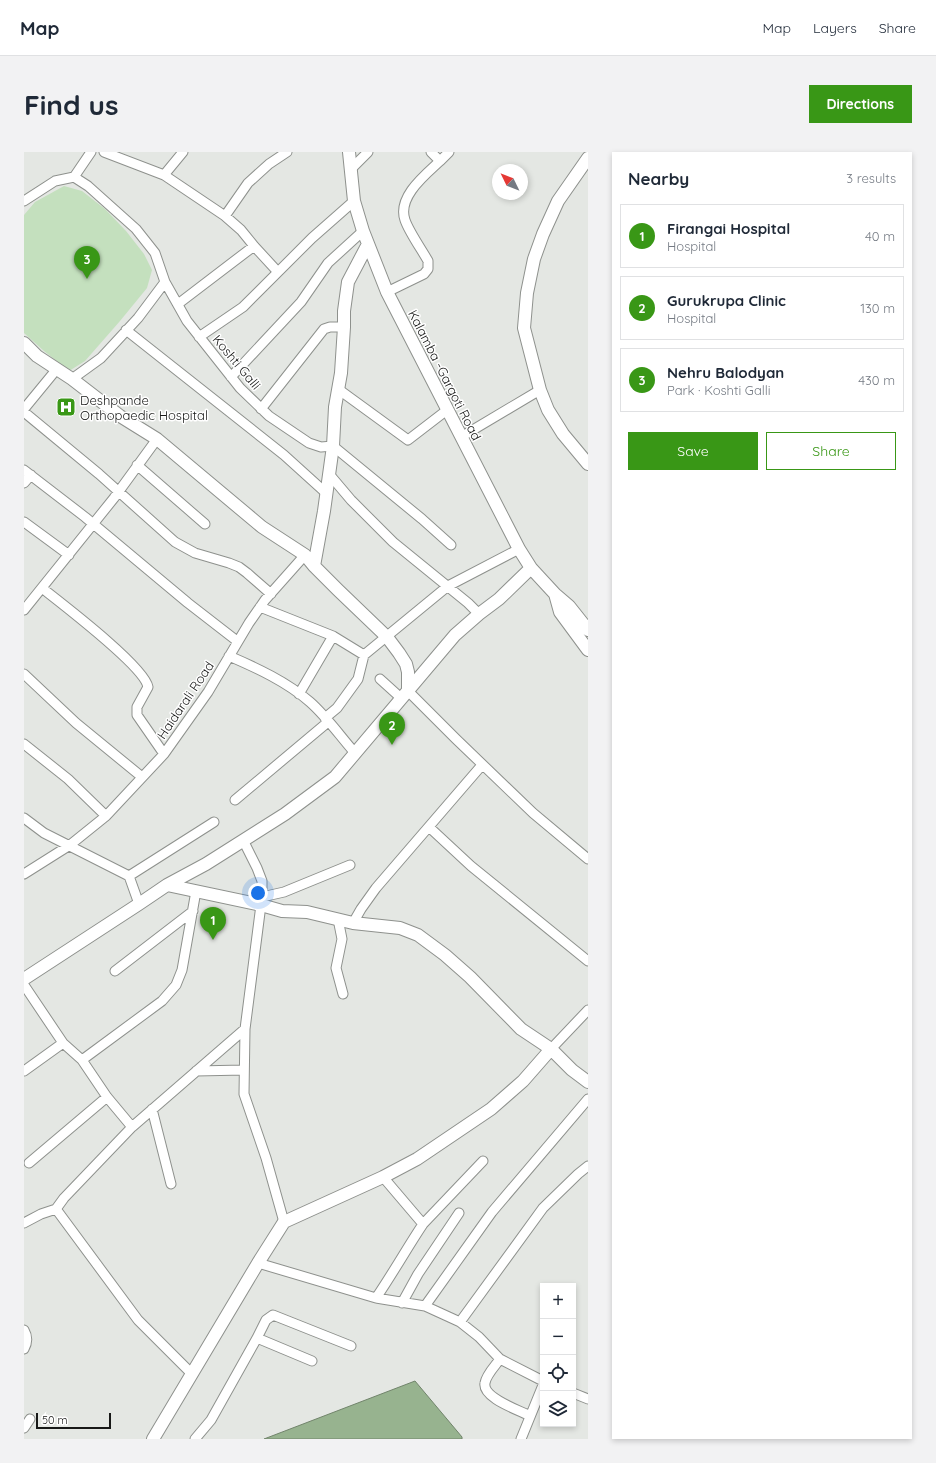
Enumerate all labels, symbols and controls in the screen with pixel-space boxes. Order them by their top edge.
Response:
text: Map [20,16,59,40]
text: Map [762,19,791,37]
text: Layers [813,19,857,37]
text: Share [879,19,916,37]
button: Directions [809,85,912,123]
text: Find us [24,87,118,122]
north arrow [492,164,528,200]
text: Nearby [628,168,689,189]
text: 3 results [846,170,896,186]
text: Firangai Hospital [667,219,790,238]
text: 1 [639,228,645,244]
text: 40 m [865,228,895,244]
text: Hospital [667,238,716,254]
pin: 3 [74,246,100,279]
text: Gurukrupa Clinic [667,291,786,310]
text: 2 [638,300,646,316]
text: 130 m [860,300,895,316]
street label: Kalamba -Gargoti Road [405,307,485,443]
text: Hospital [667,310,716,326]
street label: Koshti Galli [210,331,264,393]
text: Nehru Balodyan [667,363,784,382]
text: 3 [639,372,645,388]
text: 430 m [858,372,895,388]
text: Park · Koshti Galli [667,382,771,398]
place label: Deshpande Orthopaedic Hospital [80,392,208,423]
hospital icon: Deshpande Orthopaedic Hospital [55,396,77,418]
button: Save [628,432,758,470]
button: Share [766,432,896,470]
street label: Haidarali Road [153,658,217,742]
pin: 2 [379,712,405,745]
your location [248,883,268,903]
pin: 1 [200,907,226,940]
map controls [540,1283,576,1427]
button: + [540,1283,576,1319]
button: − [540,1319,576,1355]
button: locate [540,1355,576,1391]
button: layers [540,1391,576,1427]
scale bar [36,1411,111,1430]
text: 50 m [42,1413,68,1427]

